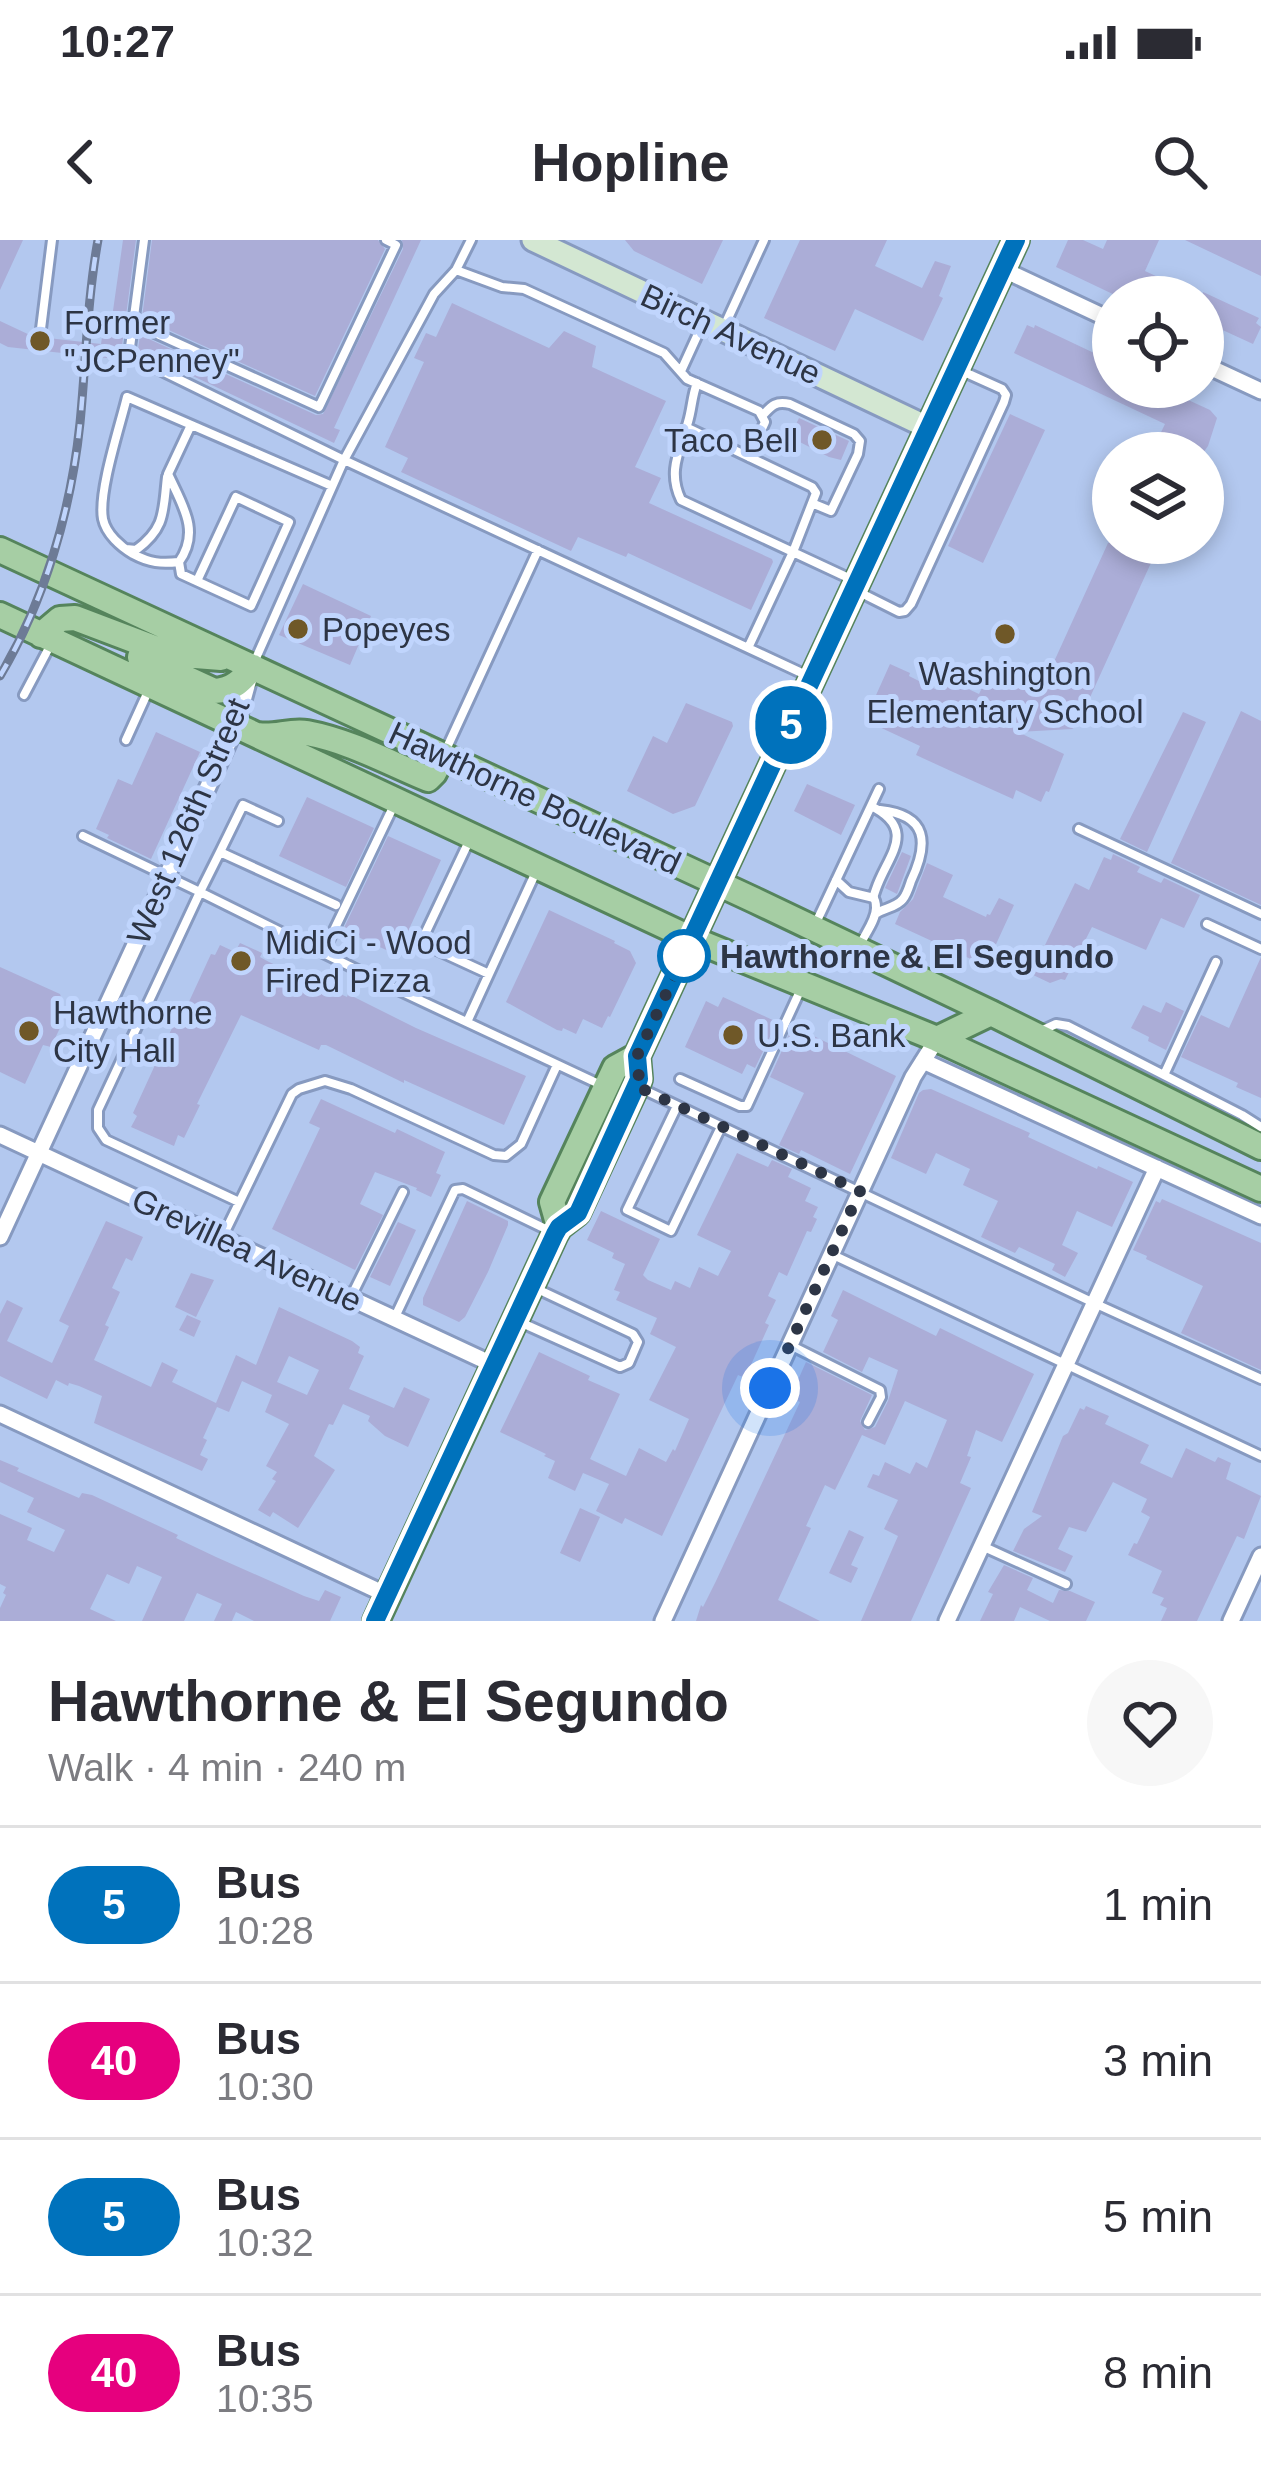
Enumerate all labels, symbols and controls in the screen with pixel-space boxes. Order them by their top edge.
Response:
text: 10:27 [60,16,175,67]
icon: back [48,129,114,195]
icon: search [1147,129,1213,195]
text: Hopline [532,132,730,192]
street label: Birch Avenue [635,276,827,392]
map controls [1092,276,1224,564]
button: locate [1092,276,1224,408]
place label: Former "JCPenney" [64,304,240,379]
marker: Former "JCPenney" [27,328,53,354]
place label: Taco Bell [664,422,798,459]
marker: Taco Bell [809,427,835,453]
button: layers [1092,432,1224,564]
place label: Popeyes [322,611,450,648]
marker: Popeyes [285,616,311,642]
marker: Washington Elementary School [992,621,1018,647]
place label: Washington Elementary School [867,655,1143,730]
line badge: 5 [752,686,830,764]
street label: West 126th Street [119,692,257,950]
text: 5 [779,701,803,748]
street label: Hawthorne Boulevard [383,714,687,882]
place label: MidiCi - Wood Fired Pizza [265,924,472,999]
marker: Hawthorne & El Segundo [659,931,709,981]
place label: Hawthorne & El Segundo [720,938,1114,975]
marker: MidiCi - Wood Fired Pizza [228,948,254,974]
place label: Hawthorne City Hall [53,994,213,1069]
place label: U.S. Bank [757,1017,906,1054]
marker: Hawthorne City Hall [16,1018,42,1044]
marker: U.S. Bank [720,1022,746,1048]
street label: Grevillea Avenue [126,1181,368,1319]
your location [740,1358,800,1418]
button: heart [1087,1660,1213,1786]
text: Hawthorne & El Segundo [48,1669,729,1733]
text: Walk · 4 min · 240 m [48,1746,406,1789]
text: Bus [216,1857,301,1908]
text: 1 min [1103,1879,1213,1930]
text: 5 [102,1881,126,1928]
text: 10:28 [216,1909,314,1952]
text: Bus [216,2013,301,2064]
text: 3 min [1103,2035,1213,2086]
text: 40 [91,2037,137,2084]
text: 10:30 [216,2065,314,2108]
text: Bus [216,2169,301,2220]
text: 5 min [1103,2191,1213,2242]
text: 5 [102,2193,126,2240]
text: 10:32 [216,2221,314,2264]
text: Bus [216,2325,301,2376]
text: 8 min [1103,2347,1213,2398]
text: 40 [91,2349,137,2396]
text: 10:35 [216,2377,314,2420]

